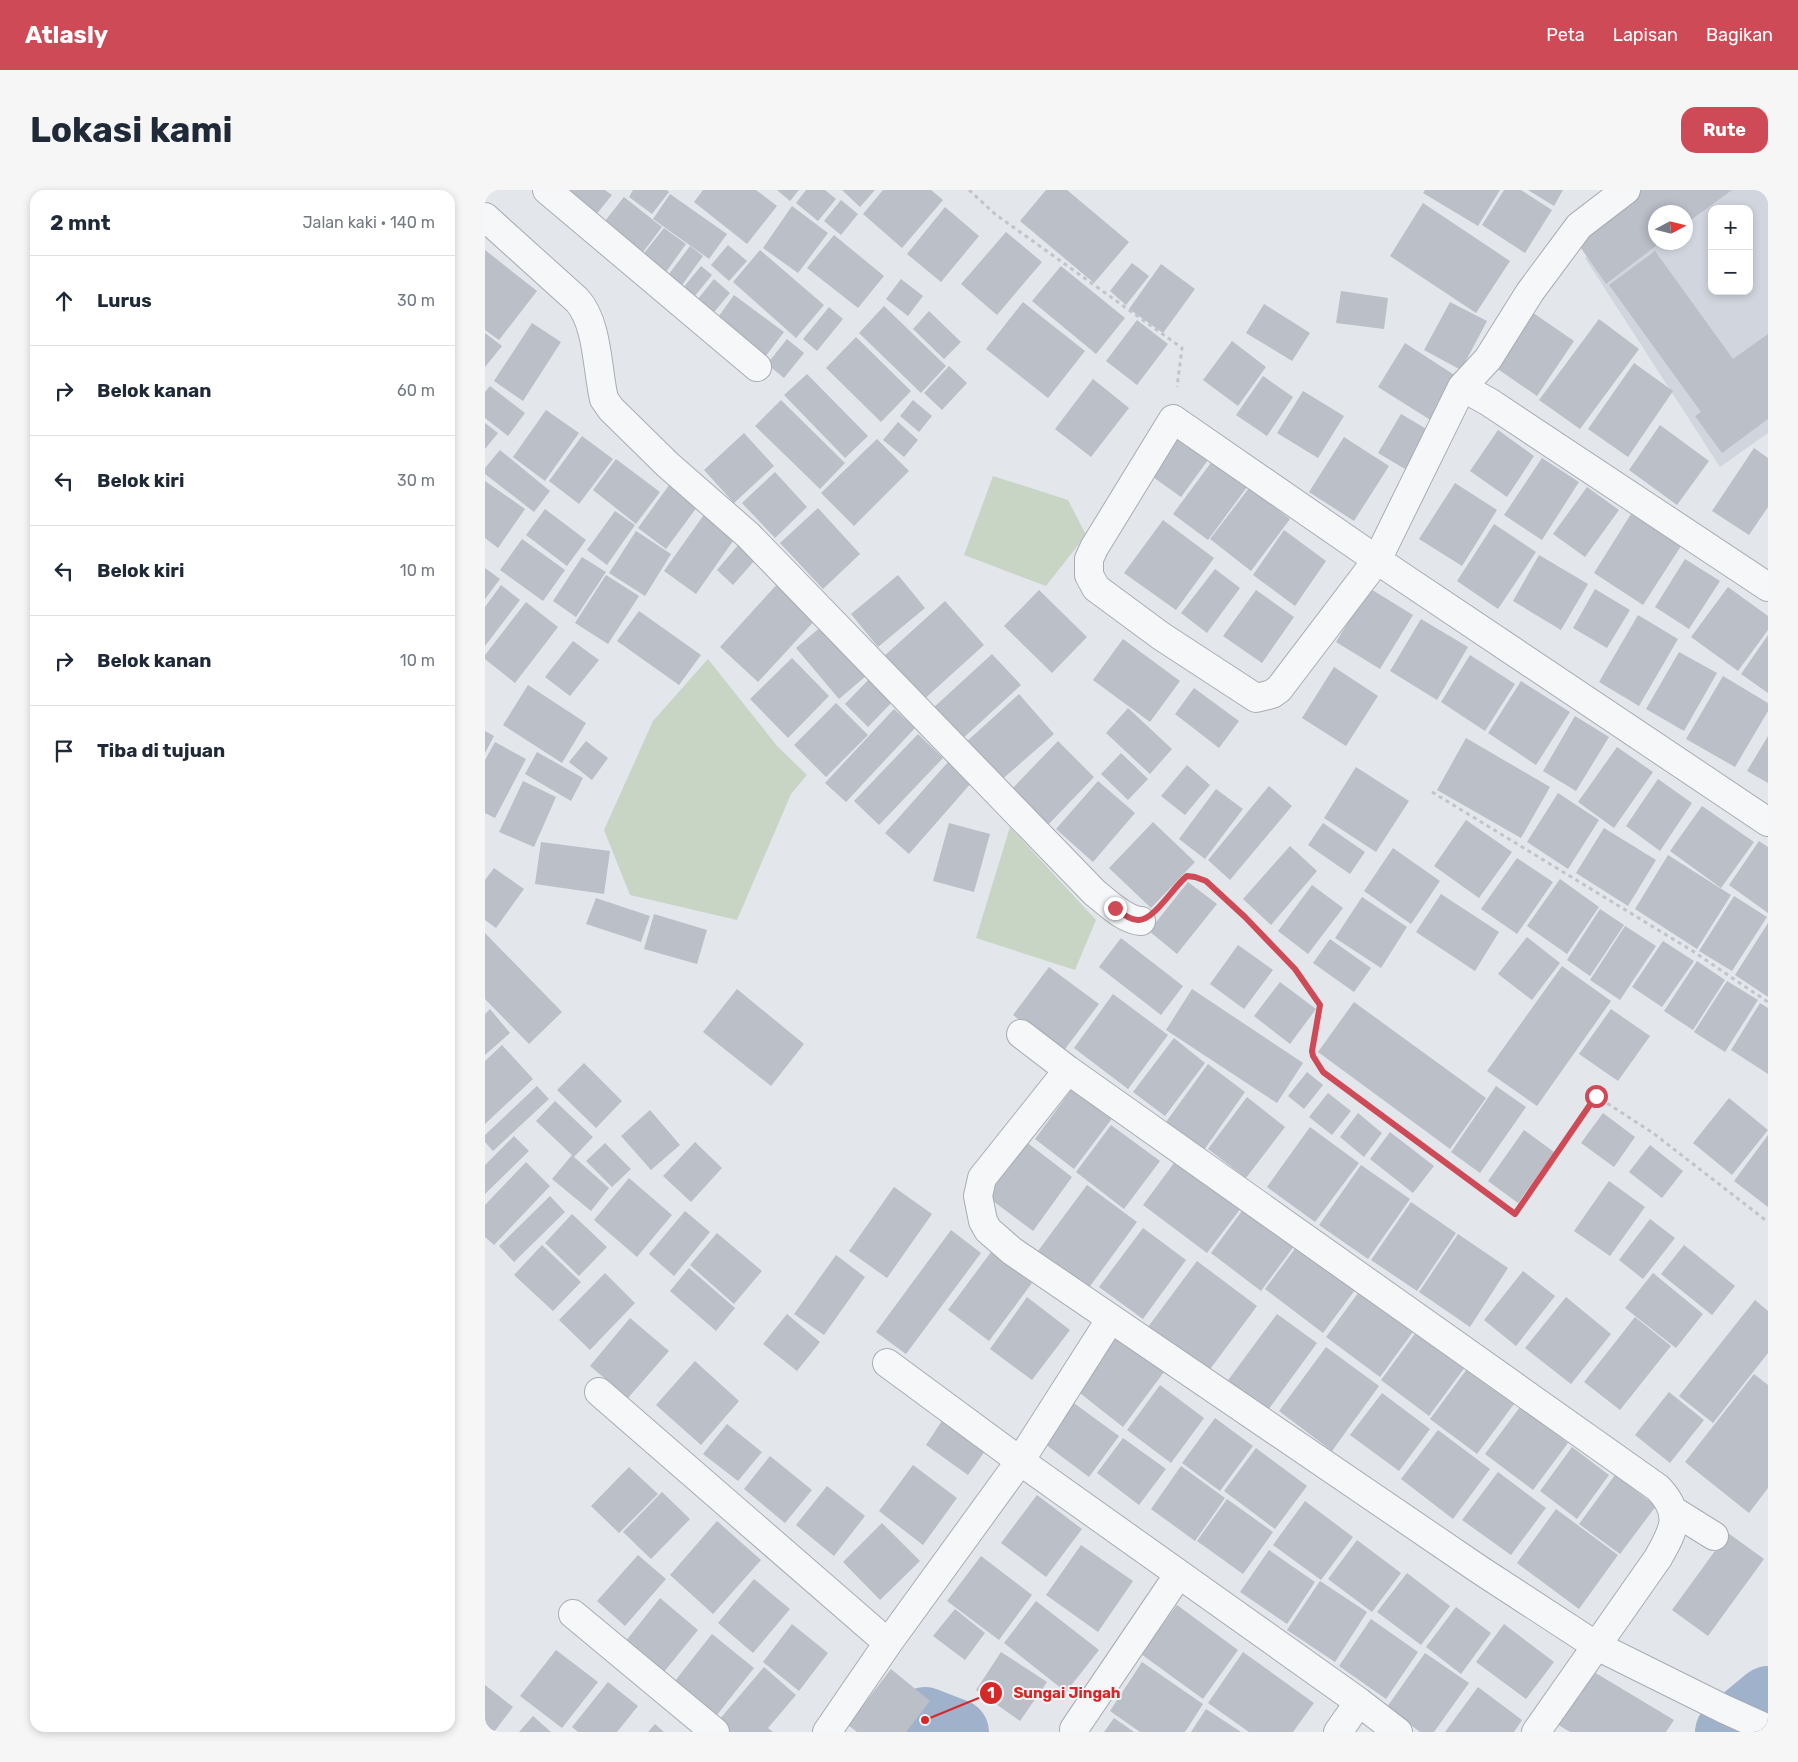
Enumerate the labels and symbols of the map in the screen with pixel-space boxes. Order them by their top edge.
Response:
north arrow [1648,205,1693,250]
route end [1104,897,1127,920]
route start [1585,1085,1608,1108]
callout: Sungai Jingah [978,1678,1131,1708]
text: 1 [987,1684,995,1702]
text: Sungai Jingah [1013,1684,1121,1702]

